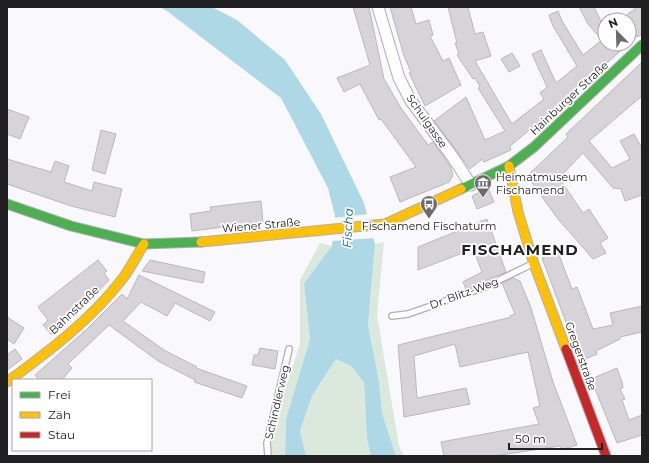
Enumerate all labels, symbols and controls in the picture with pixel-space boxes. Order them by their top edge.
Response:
north arrow [597,12,637,52]
text: N [606,15,620,31]
street label: Hainburger Straße [527,58,611,138]
street label: Schulgasse [403,92,451,151]
place label: Heimatmuseum Fischamend [496,170,587,197]
museum icon: Heimatmuseum Fischamend [473,173,493,198]
bus stop icon: Fischamend Fischaturm [419,194,439,219]
water label: Fischa [339,208,356,248]
street label: Wiener Straße [221,215,301,235]
place label: Fischamend Fischaturm [362,219,496,233]
district label: FISCHAMEND [461,240,579,259]
street label: Dr. Blitz-Weg [428,274,500,312]
street label: Bahnstraße [46,283,102,337]
street label: Gregerstraße [562,320,600,393]
street label: Schindlerweg [262,363,292,441]
legend [12,379,152,451]
text: Frei [48,387,71,402]
text: Zäh [48,407,71,422]
scale bar [509,425,602,451]
text: Stau [48,427,75,442]
text: 50 m [515,431,546,446]

